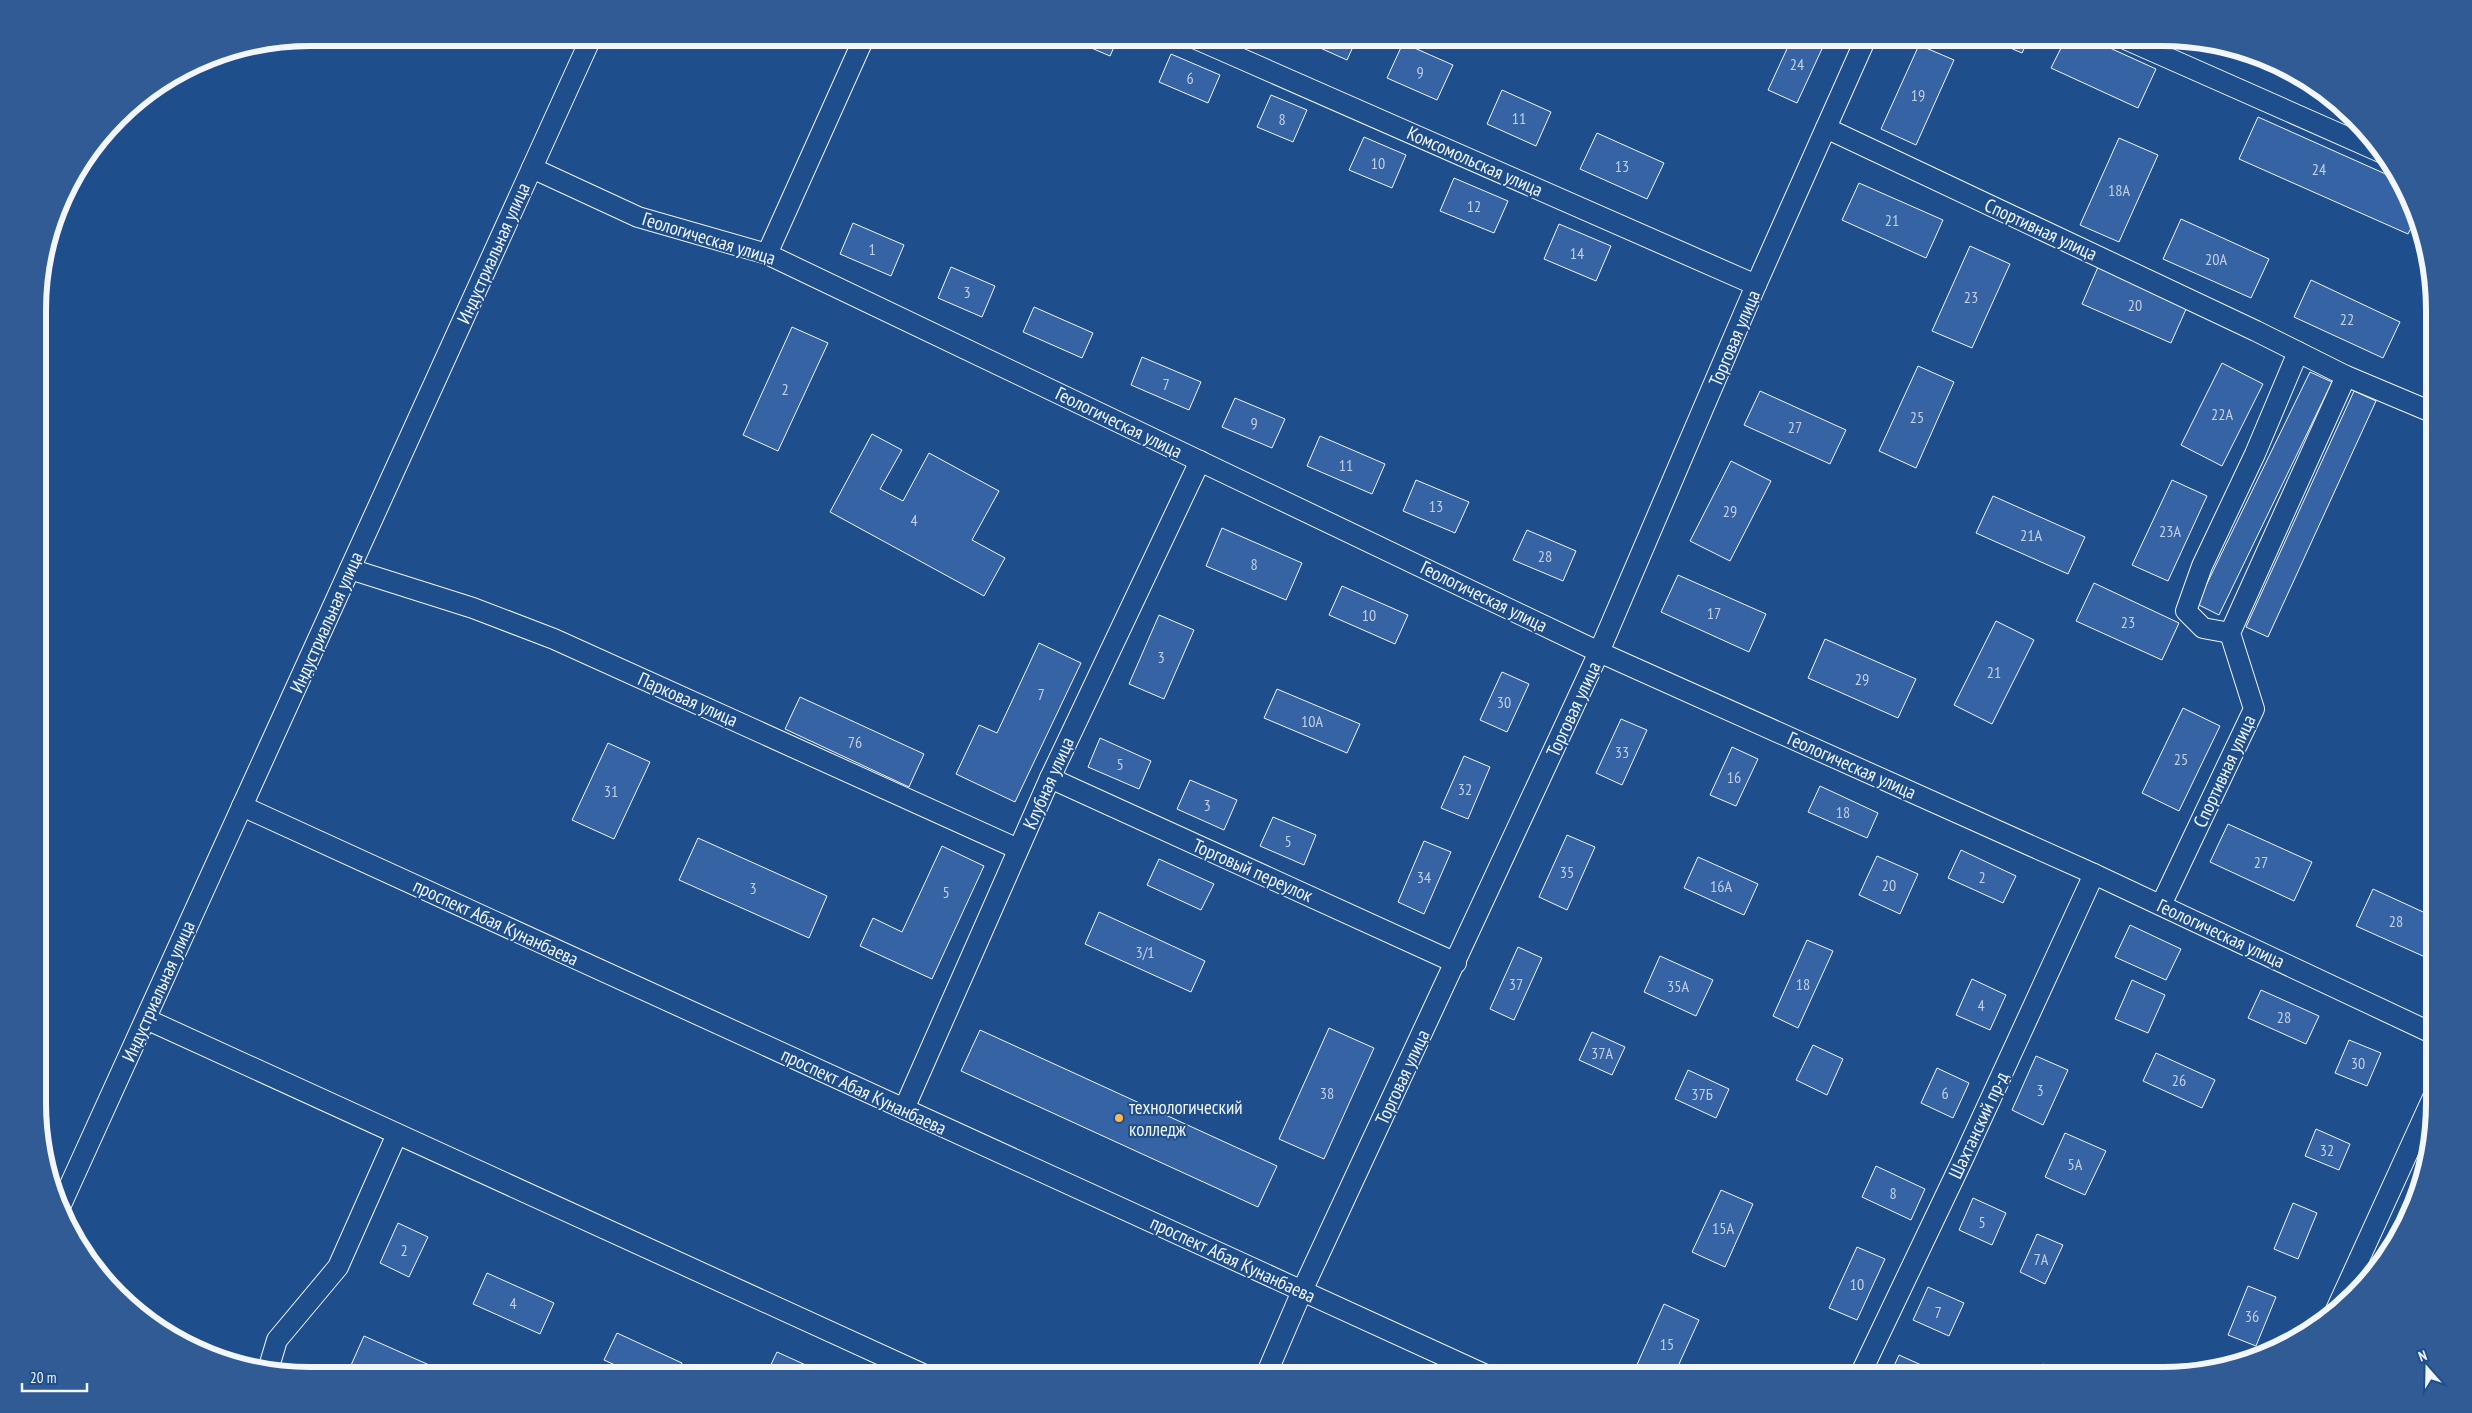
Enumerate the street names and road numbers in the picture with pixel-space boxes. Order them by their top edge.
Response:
street label: Комсомольская улица [1403,120,1547,202]
street label: Индустриальная улица [451,179,535,327]
street label: Спортивная улица [1981,192,2101,266]
street label: Геологическая улица [639,206,779,270]
street label: Торговая улица [1703,286,1765,390]
street label: Геологическая улица [1052,381,1186,463]
street label: Индустриальная улица [284,548,368,696]
street label: Геологическая улица [1417,555,1551,637]
street label: Торговая улица [1541,658,1605,760]
street label: Парковая улица [634,666,742,732]
street label: Спортивная улица [2187,711,2261,831]
street label: Геологическая улица [1784,726,1920,804]
street label: Клубная улица [1017,733,1079,833]
street label: Торговый переулок [1189,833,1317,907]
street label: проспект Абая Кунанбаева [410,873,582,971]
street label: Геологическая улица [2153,893,2289,973]
street label: Индустриальная улица [116,917,200,1065]
street label: Торговая улица [1370,1026,1434,1128]
street label: проспект Абая Кунанбаева [778,1042,950,1140]
street label: Шахтанский пр-д [1943,1067,2014,1182]
street label: проспект Абая Кунанбаева [1147,1210,1319,1308]

